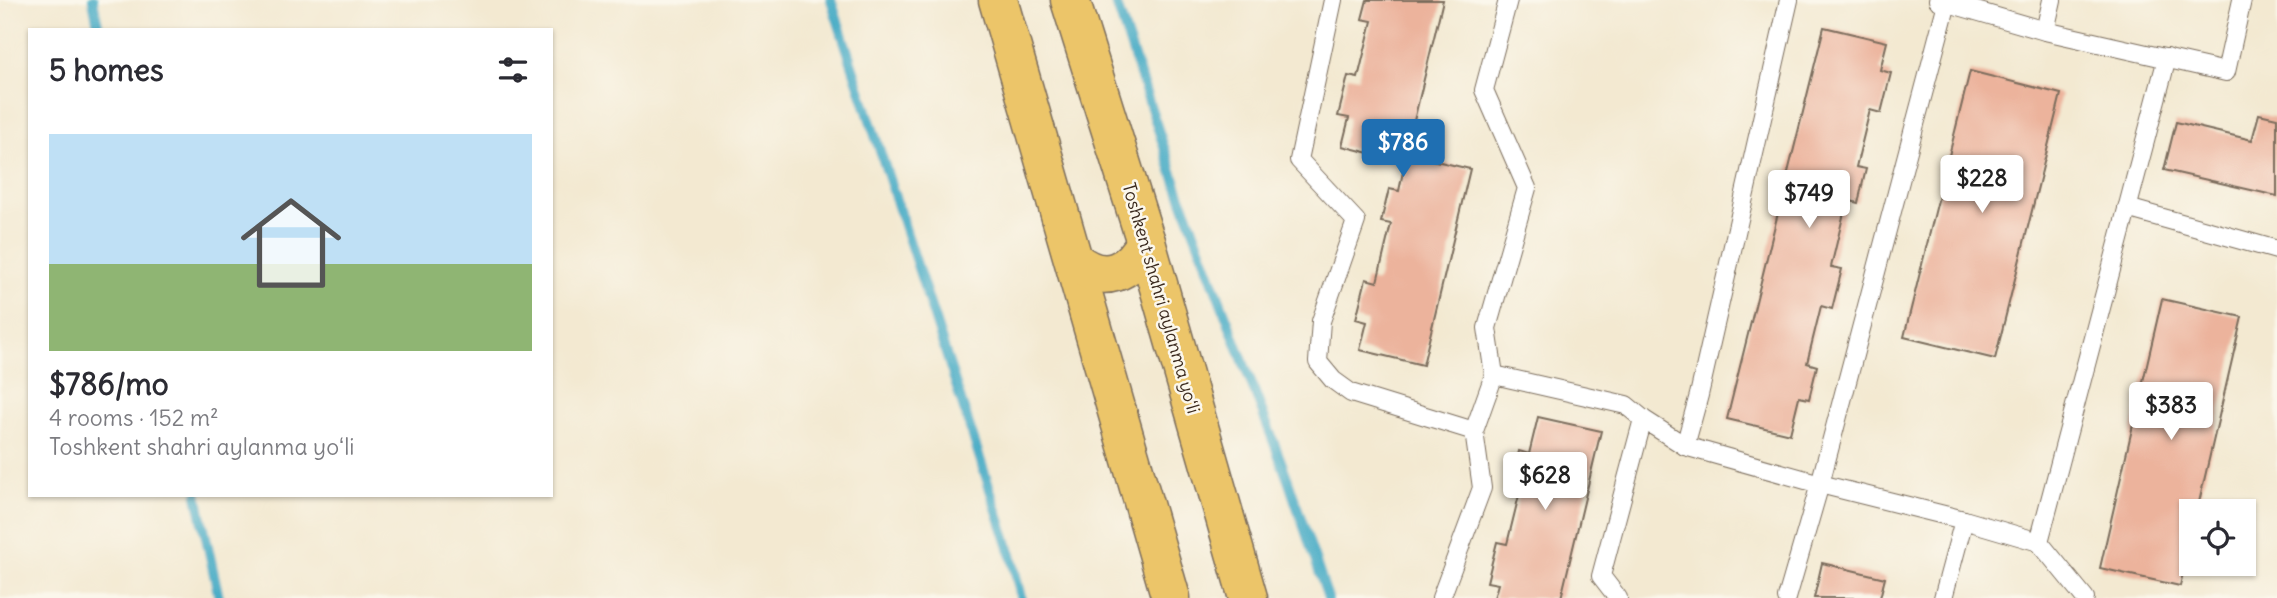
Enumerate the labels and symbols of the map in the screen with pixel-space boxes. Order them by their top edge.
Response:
pin: $786 [1362,120,1444,179]
pin: $228 [1941,156,2023,215]
pin: $749 [1768,170,1850,230]
street label: Toshkent shahri aylanma yoʻli [1117,180,1205,416]
pin: $383 [2130,382,2212,442]
pin: $628 [1504,452,1586,512]

